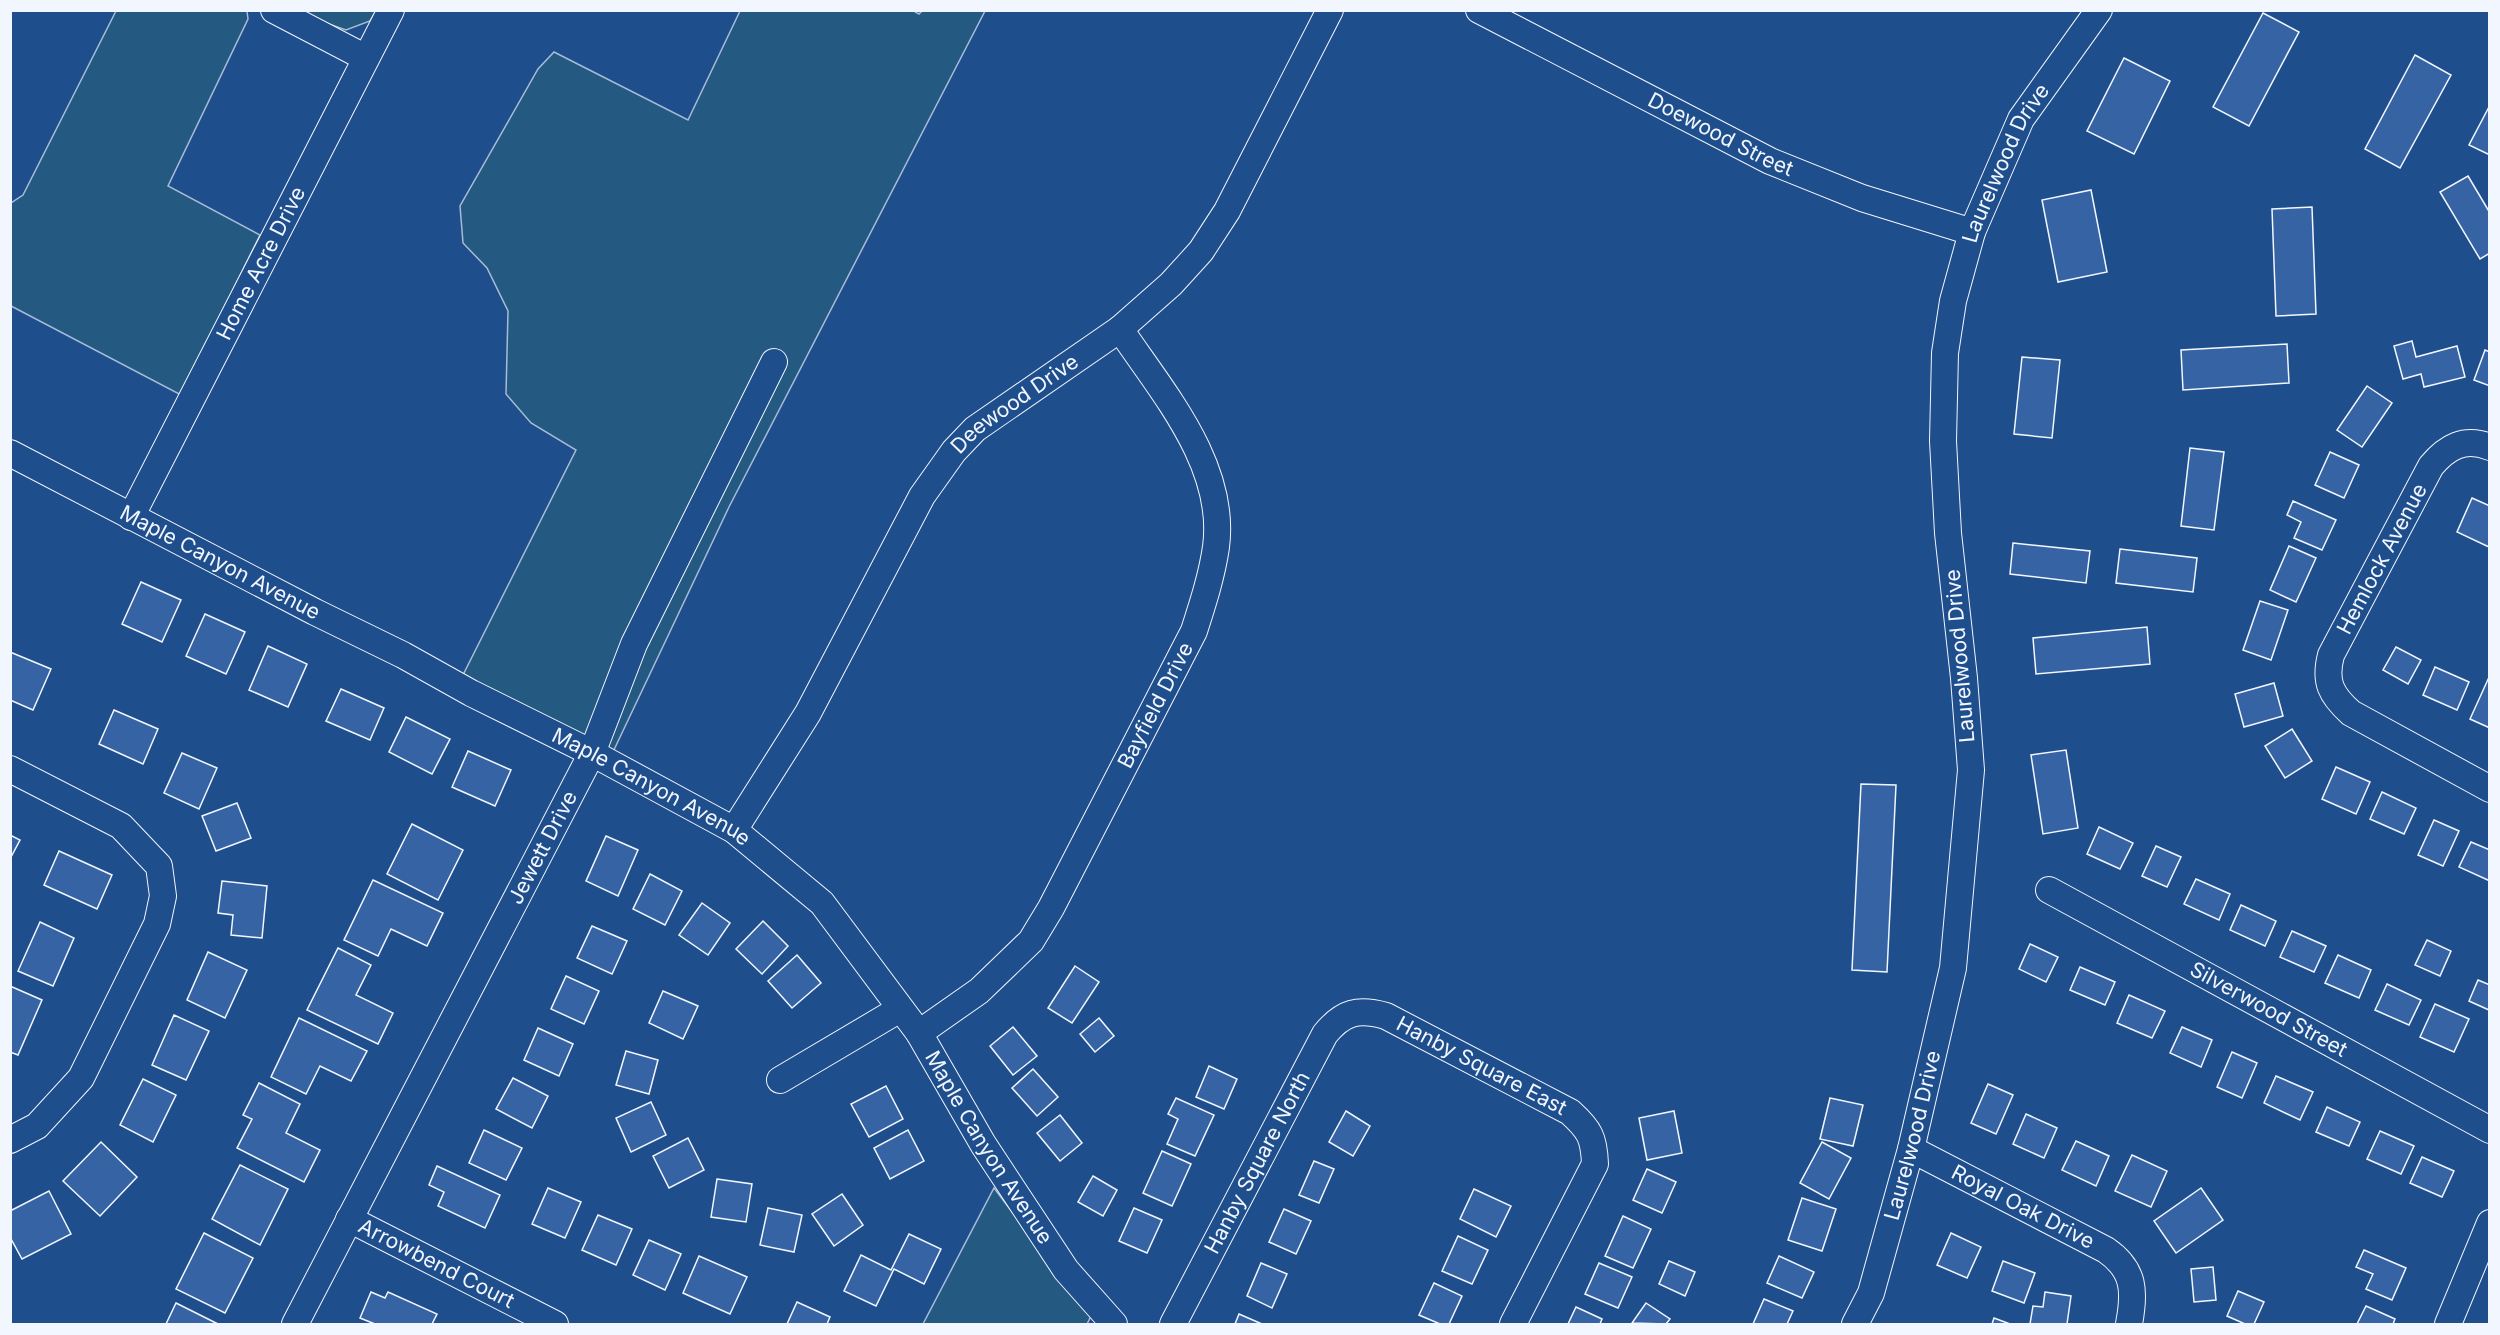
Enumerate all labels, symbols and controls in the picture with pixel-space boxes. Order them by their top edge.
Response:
street label: Laurelwood Drive [1957,79,2054,245]
street label: Doewood Street [1644,87,1797,181]
street label: Home Acre Drive [211,182,310,344]
street label: Deewood Drive [945,349,1083,458]
street label: Hemlock Avenue [2331,479,2432,638]
street label: Maple Canyon Avenue [116,500,325,625]
street label: Laurelwood Drive [1939,568,1980,744]
street label: Bayfield Drive [1112,638,1198,772]
street label: Maple Canyon Avenue [548,722,756,851]
street label: Jewett Drive [503,786,582,908]
street label: Silverwood Street [2186,956,2352,1062]
street label: Hanby Square East [1392,1011,1571,1120]
street label: Maple Canyon Avenue [920,1046,1058,1248]
street label: Laurelwood Drive [1879,1048,1945,1223]
street label: Hanby Square North [1199,1067,1315,1258]
street label: Royal Oak Drive [1948,1159,2099,1254]
street label: Arrowbend Court [354,1213,519,1313]

